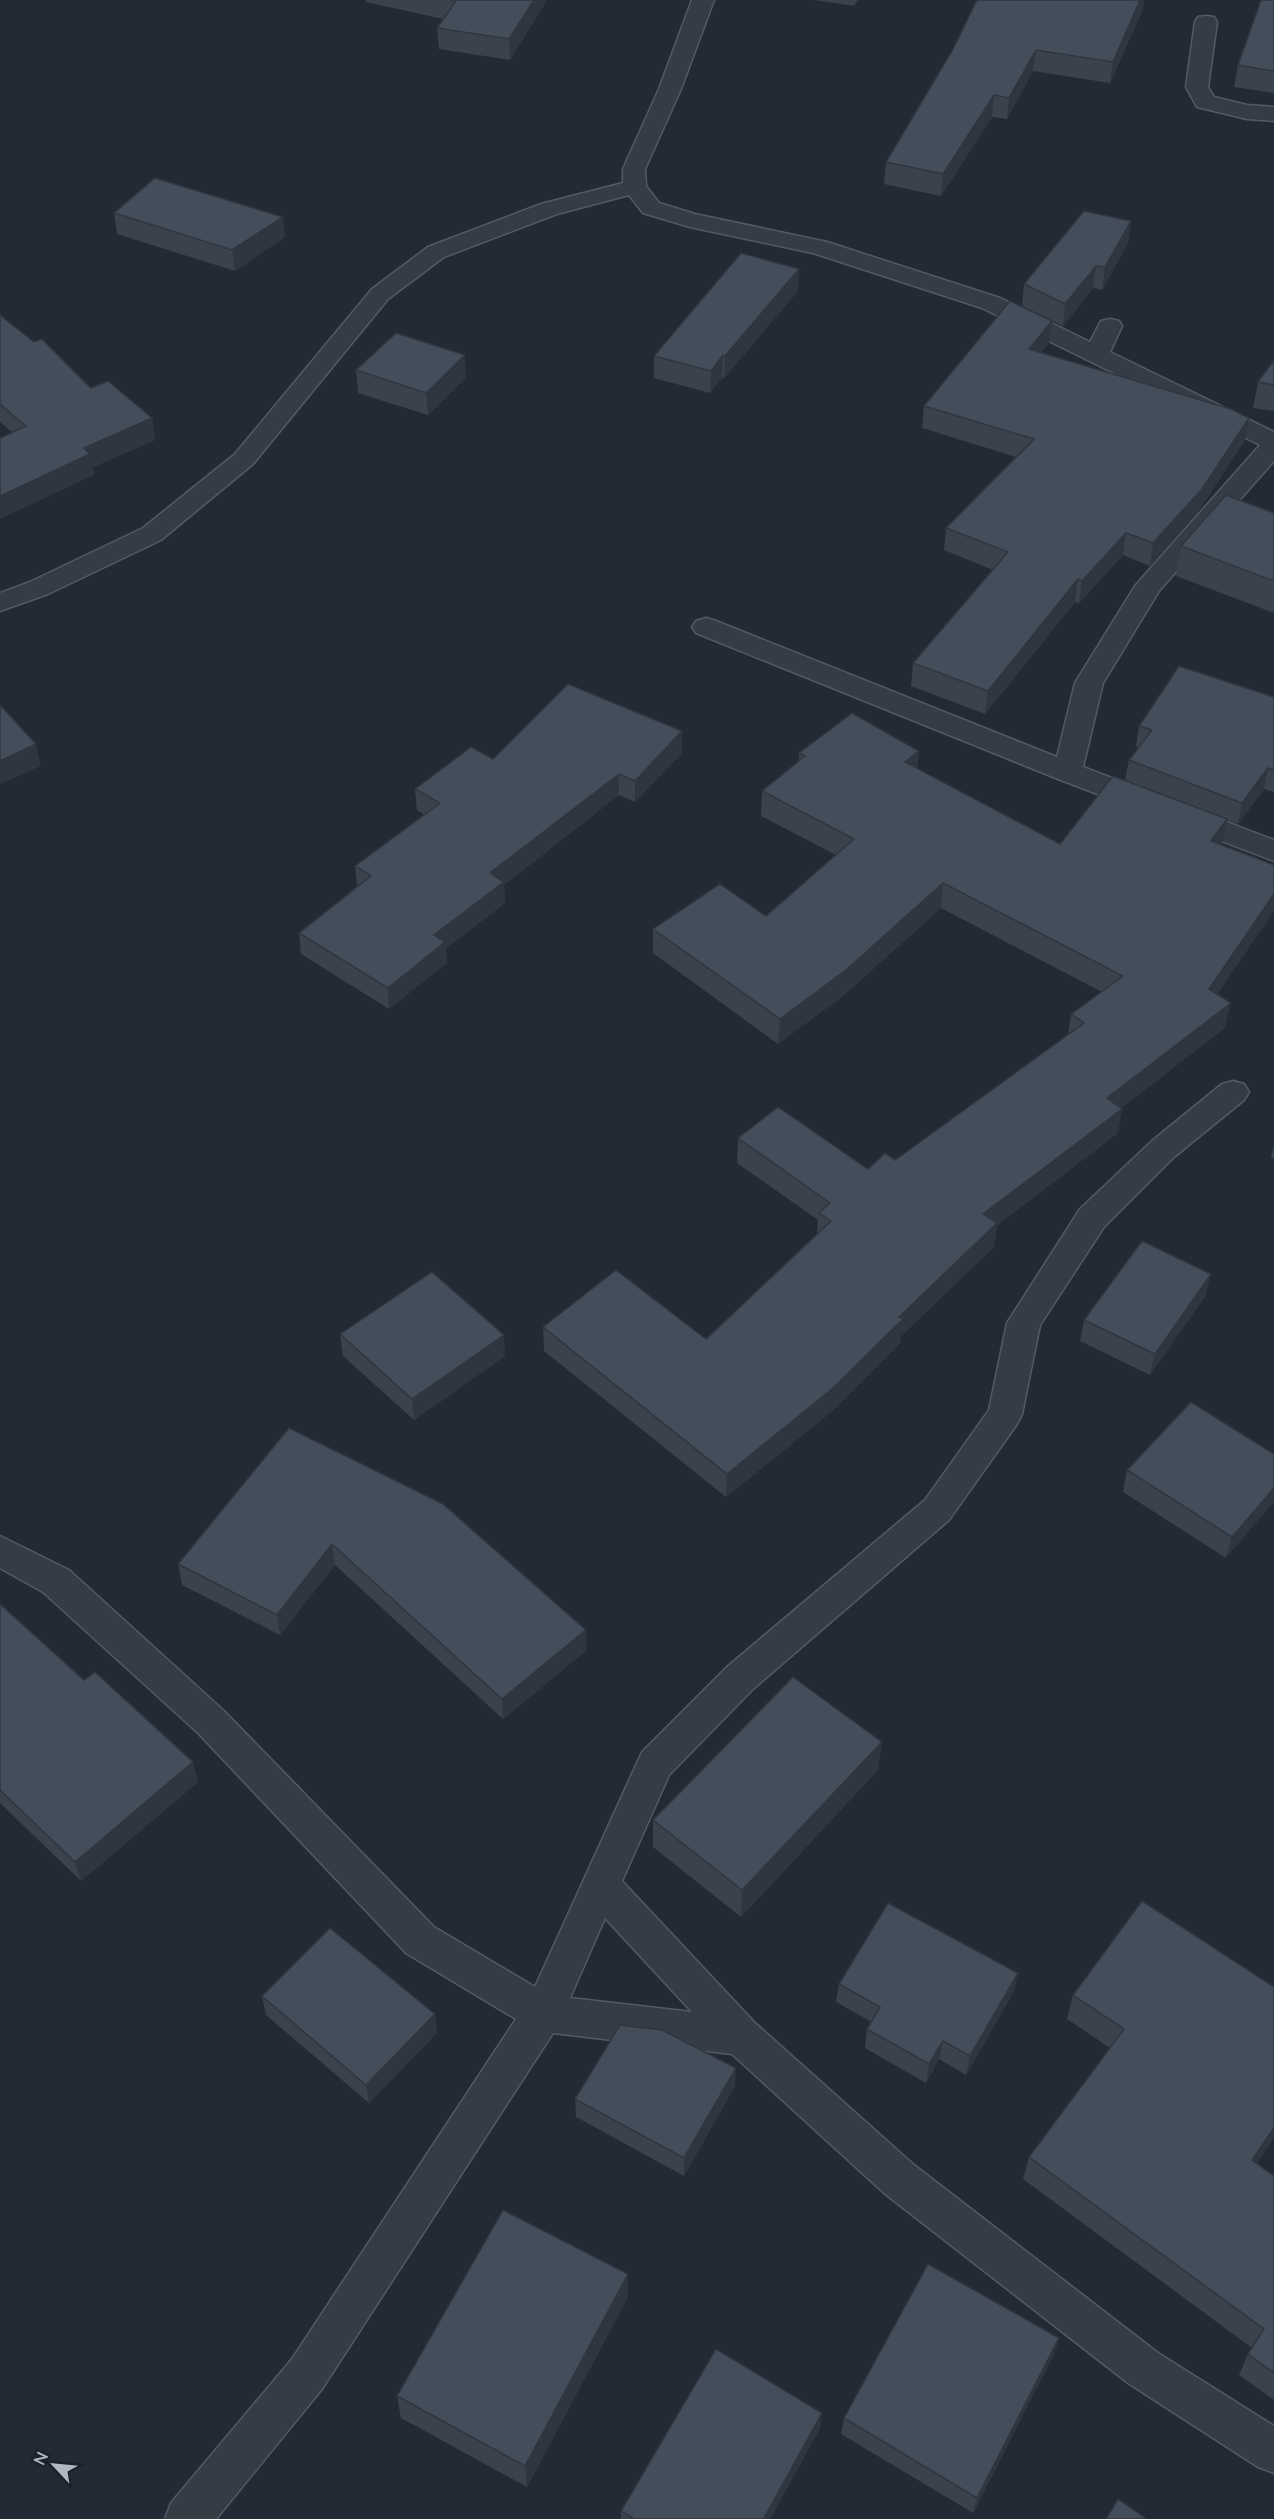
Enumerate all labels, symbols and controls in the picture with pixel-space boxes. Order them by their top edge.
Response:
north arrow [24,2435,84,2495]
text: N [29,2449,51,2468]

